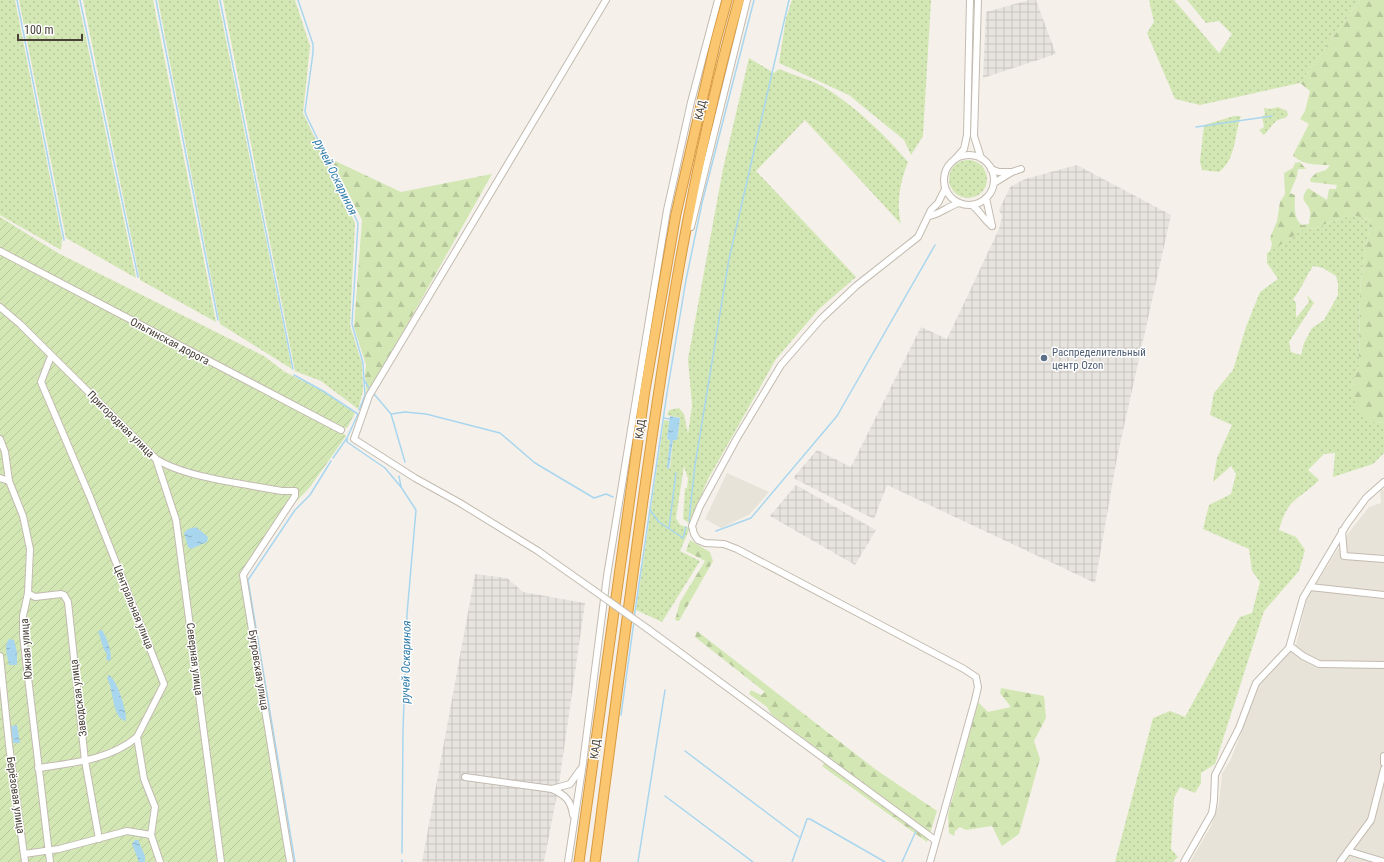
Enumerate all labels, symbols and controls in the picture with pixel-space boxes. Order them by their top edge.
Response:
scale bar [18,16,82,42]
text: 100 m [24,23,54,37]
street label: КАД [692,99,709,121]
water label: ручей Оскариноя [311,136,361,218]
street label: Ольгинская дорога [128,315,212,368]
place label: Распределительный центр Ozon [1052,346,1146,372]
marker: Распределительный центр Ozon [1039,353,1049,363]
street label: Пригородная улица [85,388,157,460]
street label: КАД [633,418,648,440]
street label: Центральная улица [111,563,156,651]
street label: Южная улица [18,618,35,680]
water label: ручей Оскариноя [398,620,414,705]
street label: Северная улица [184,622,205,696]
street label: Бугровская улица [246,629,271,711]
street label: Заводская улица [67,659,90,737]
street label: КАД [588,738,603,760]
street label: Берёзовая улица [4,756,27,834]

